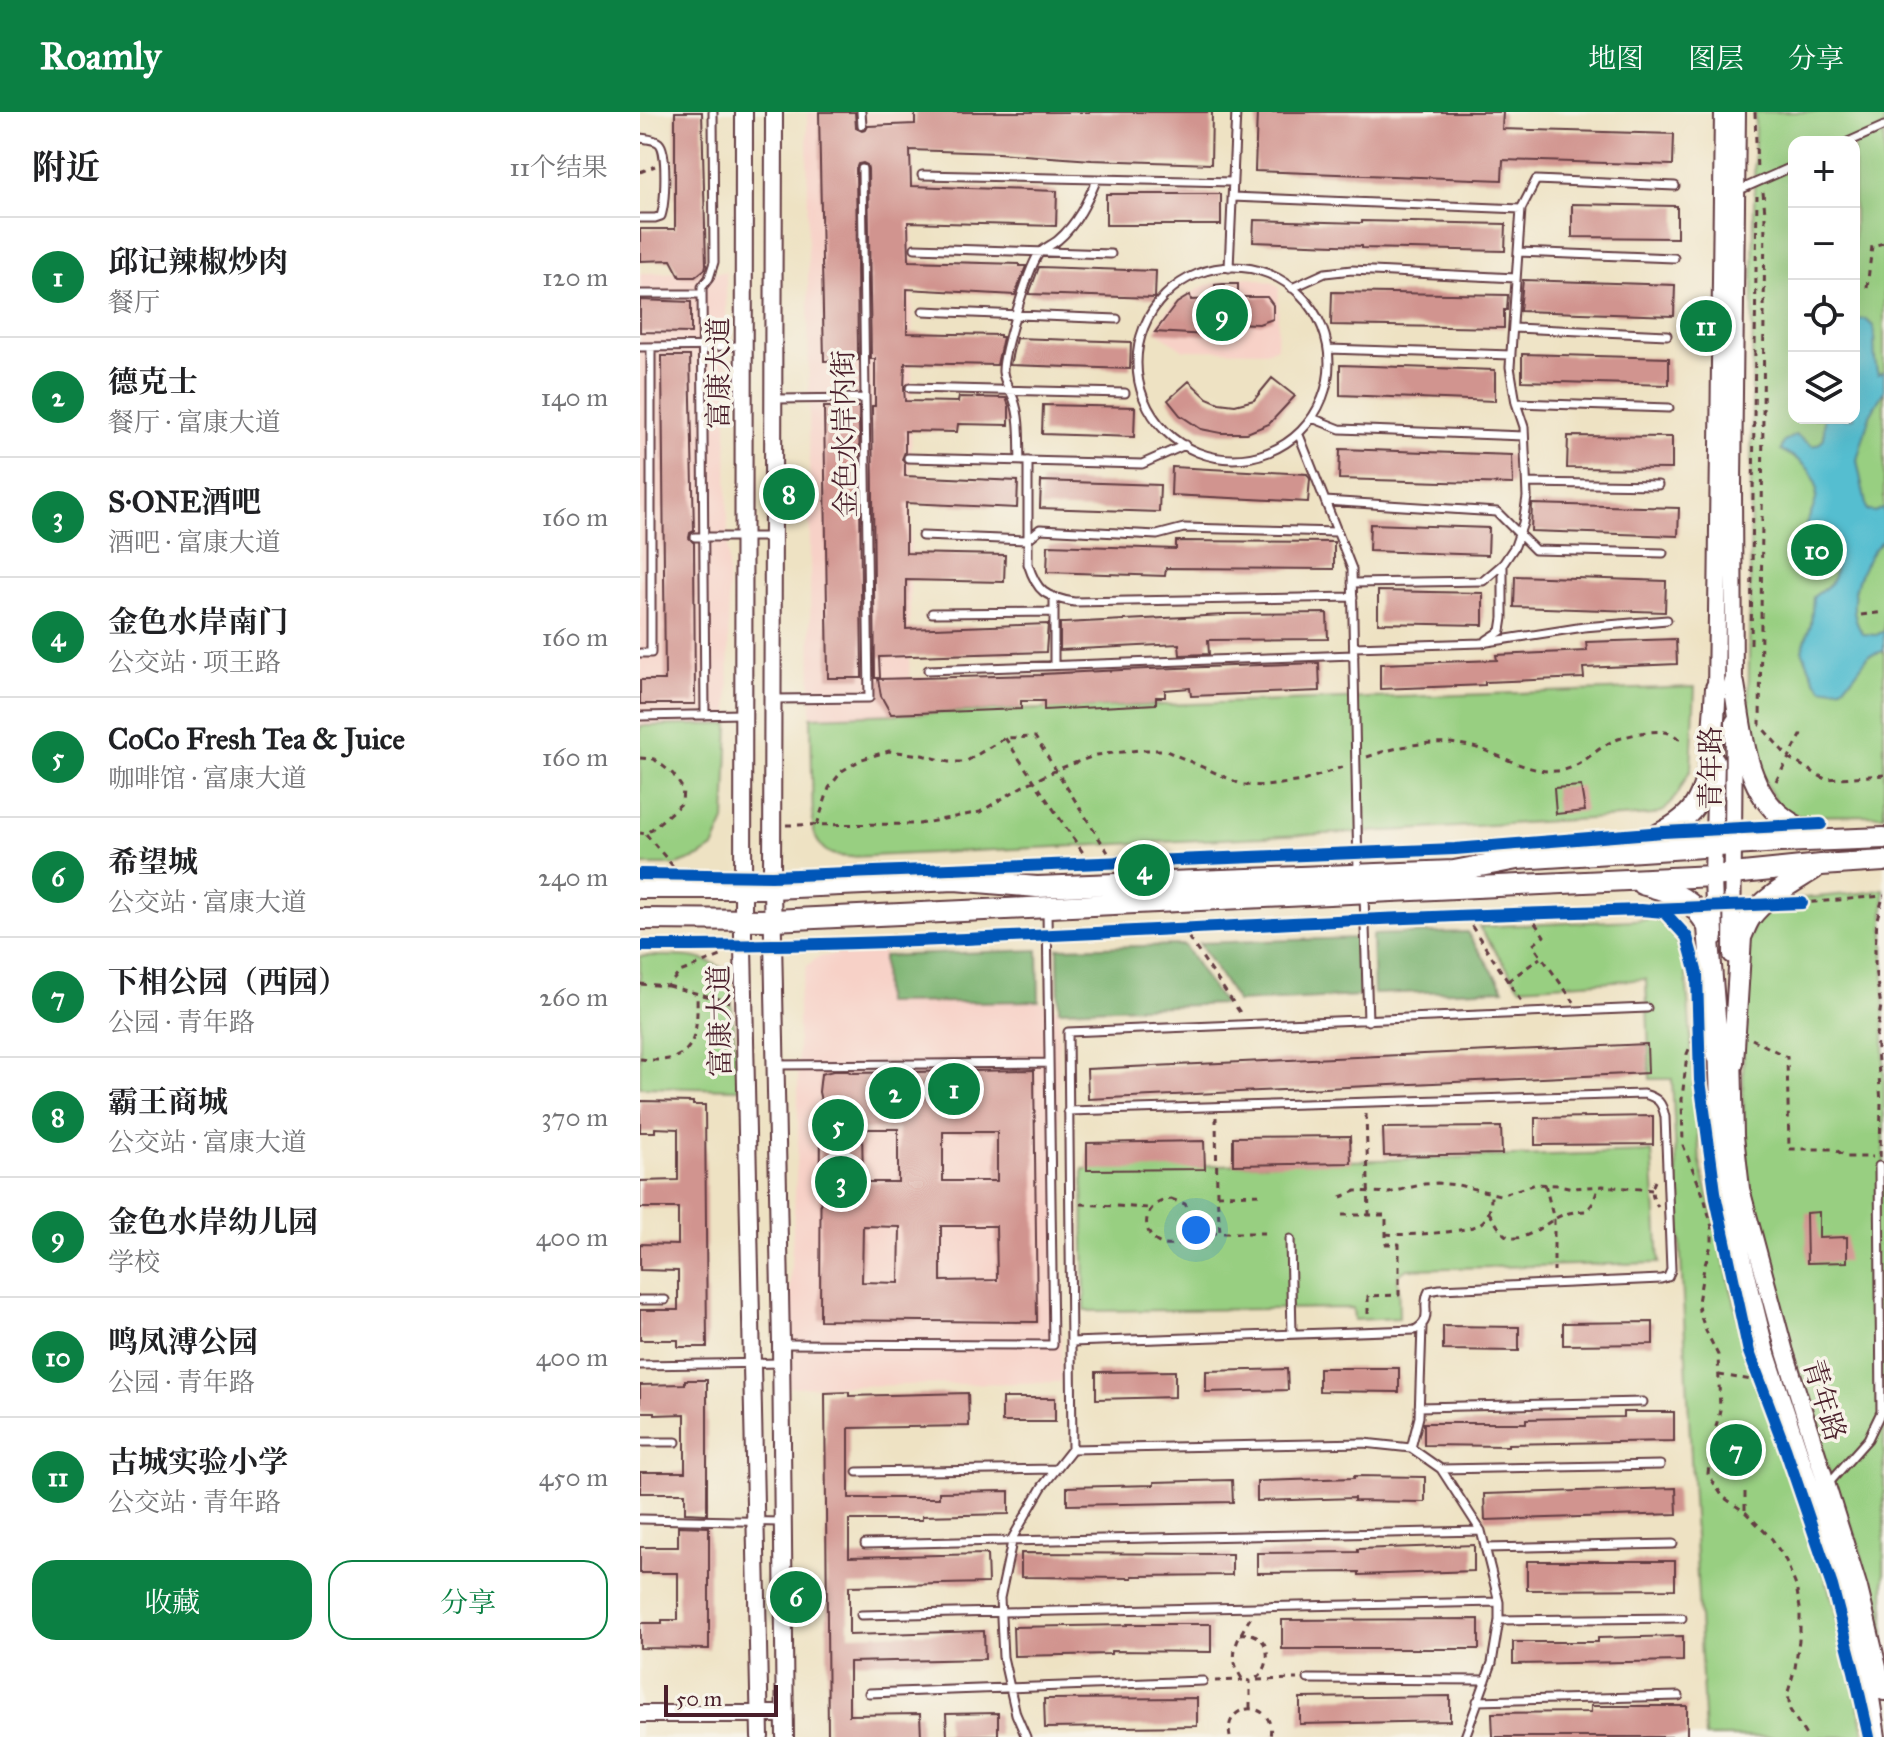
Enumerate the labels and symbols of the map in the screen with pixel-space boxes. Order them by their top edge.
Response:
pin: 9 [1196,285,1248,345]
pin: 11 [1680,296,1732,356]
street label: 富康大道 [701,317,736,429]
street label: 金色水岸内街 [826,350,863,518]
pin: 8 [763,464,815,524]
pin: 10 [1791,520,1843,580]
street label: 青年路 [1693,726,1728,810]
pin: 4 [1118,840,1170,900]
street label: 富康大道 [701,965,738,1077]
pin: 1 [928,1059,980,1119]
pin: 2 [869,1063,921,1123]
pin: 5 [812,1095,864,1155]
pin: 3 [815,1152,867,1212]
your location [1176,1210,1216,1250]
street label: 青年路 [1796,1355,1854,1445]
pin: 7 [1710,1420,1762,1480]
pin: 6 [770,1567,822,1627]
scale bar [664,1681,778,1717]

